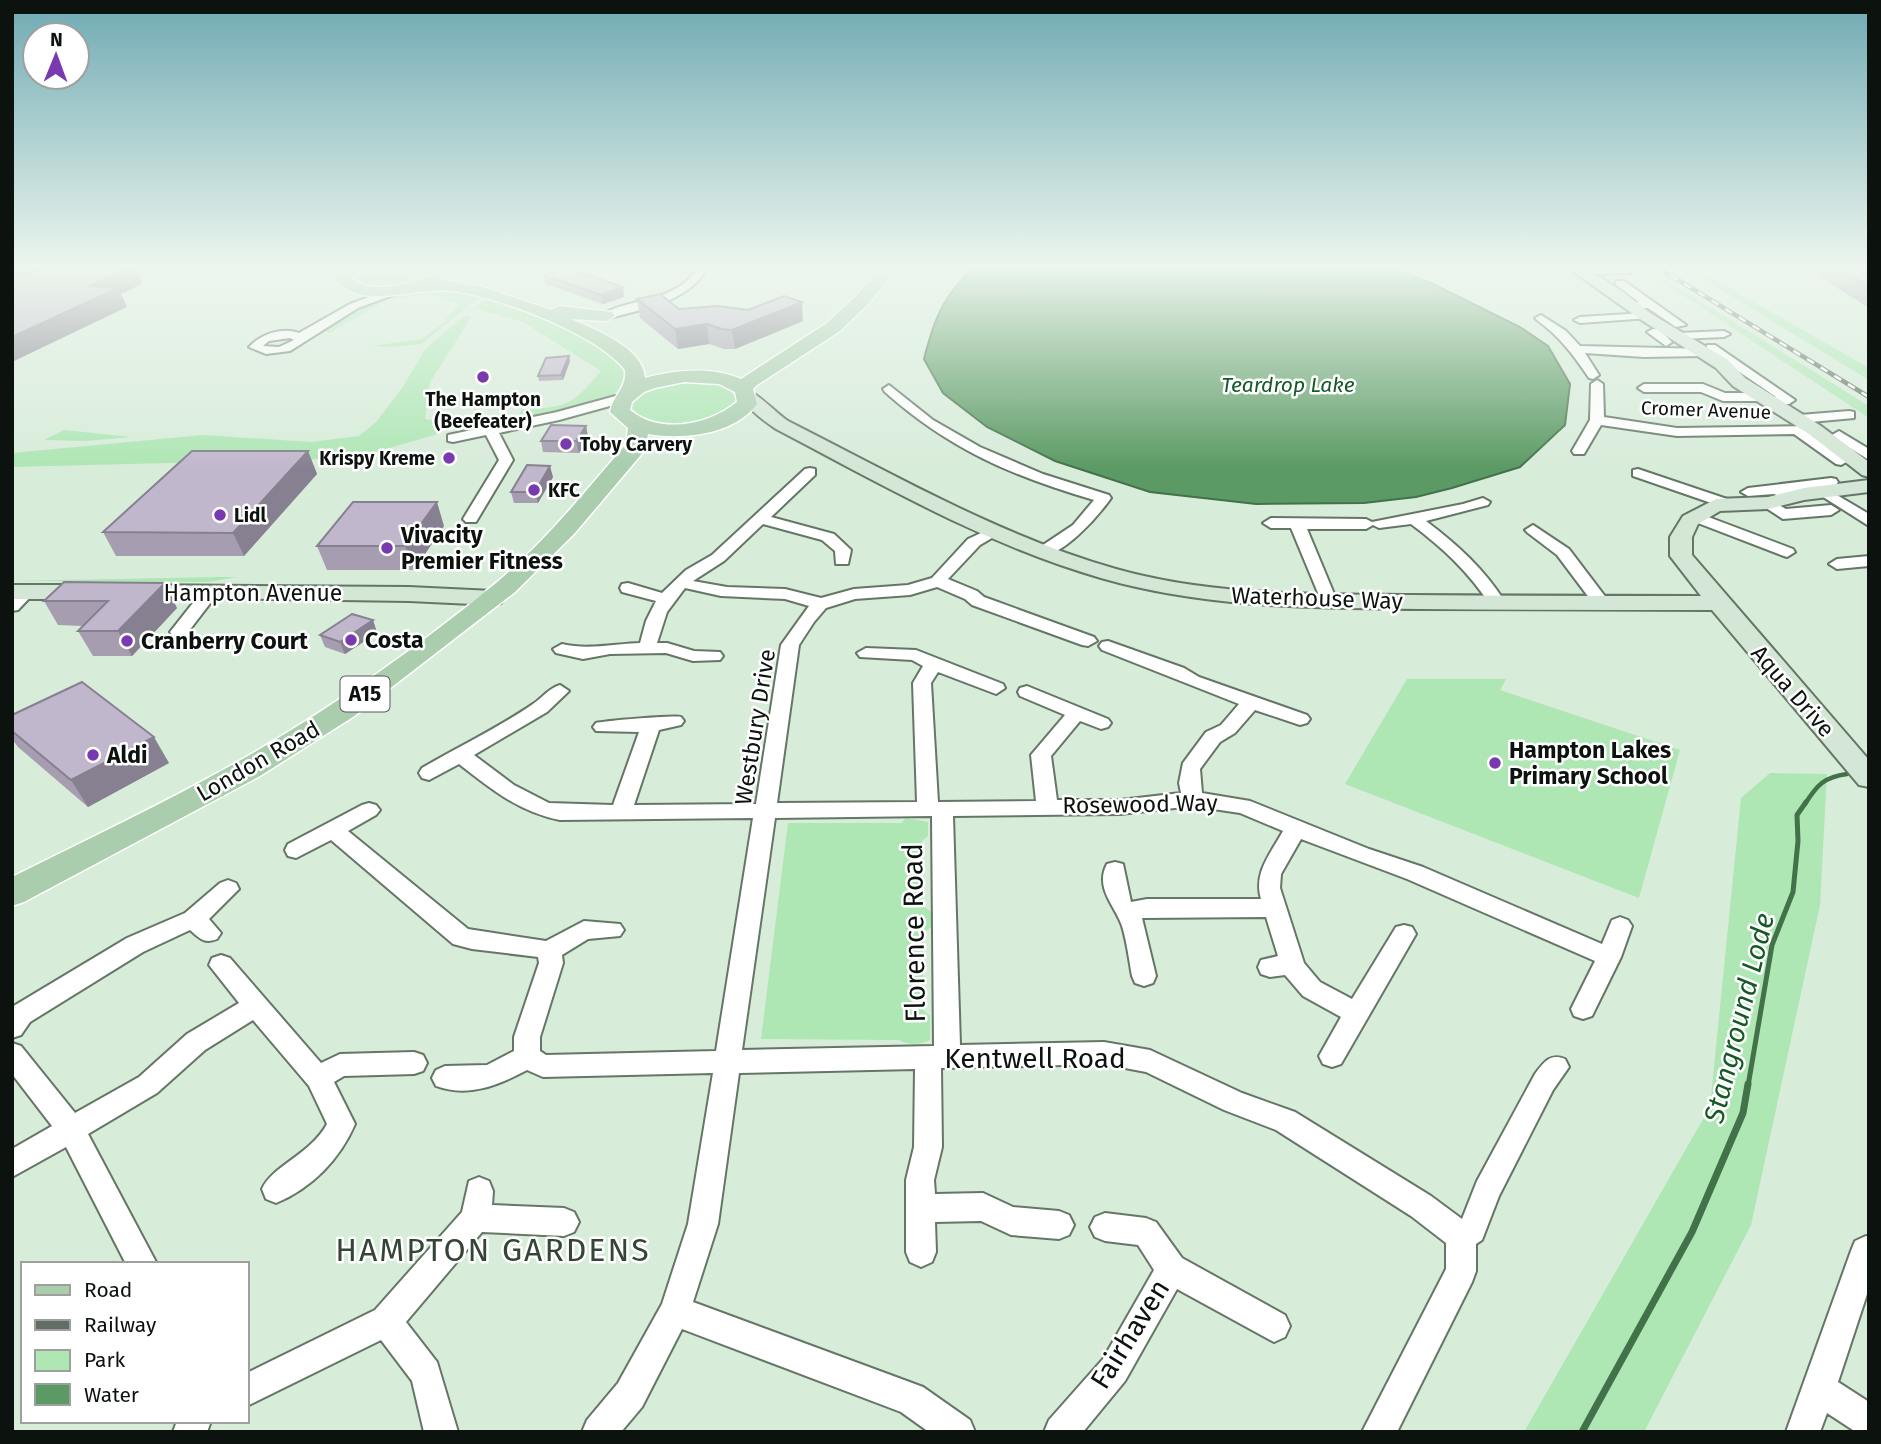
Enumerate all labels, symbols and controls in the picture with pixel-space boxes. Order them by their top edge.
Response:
north arrow [21,21,91,91]
text: N [50,28,63,51]
marker: The Hampton (Beefeater) [475,369,491,385]
water label: Teardrop Lake [1221,372,1355,398]
place label: The Hampton (Beefeater) [425,388,541,433]
street label: Cromer Avenue [1640,396,1772,424]
place label: Toby Carvery [580,433,692,456]
marker: Toby Carvery [558,436,574,452]
place label: Krispy Kreme [319,447,435,470]
marker: Krispy Kreme [441,450,457,466]
place label: KFC [548,479,580,502]
marker: KFC [526,482,542,498]
place label: Lidl [234,504,267,527]
marker: Lidl [212,507,228,523]
place label: Vivacity Premier Fitness [400,521,563,575]
marker: Vivacity Premier Fitness [379,540,395,556]
street label: Hampton Avenue [164,579,342,607]
street label: Waterhouse Way [1231,581,1404,615]
place label: Costa [365,626,424,654]
place label: Cranberry Court [141,627,309,655]
marker: Costa [343,632,359,648]
marker: Cranberry Court [119,633,135,649]
street label: Aqua Drive [1745,639,1841,743]
street label: Westbury Drive [729,647,781,807]
road number: A15 [340,676,390,712]
street label: London Road [191,714,325,808]
place label: Hampton Lakes Primary School [1509,736,1671,790]
place label: Aldi [106,741,148,769]
marker: Aldi [85,747,101,763]
marker: Hampton Lakes Primary School [1487,755,1503,771]
street label: Rosewood Way [1062,789,1219,819]
street label: Florence Road [896,843,932,1023]
water label: Stanground Lode [1697,910,1781,1127]
street label: Kentwell Road [944,1042,1126,1075]
district label: HAMPTON GARDENS [335,1231,651,1269]
legend [21,1262,248,1423]
street label: Fairhaven [1084,1273,1176,1395]
text: Road [84,1277,132,1303]
text: Railway [84,1312,157,1338]
text: Park [84,1347,126,1373]
text: Water [84,1382,139,1408]

